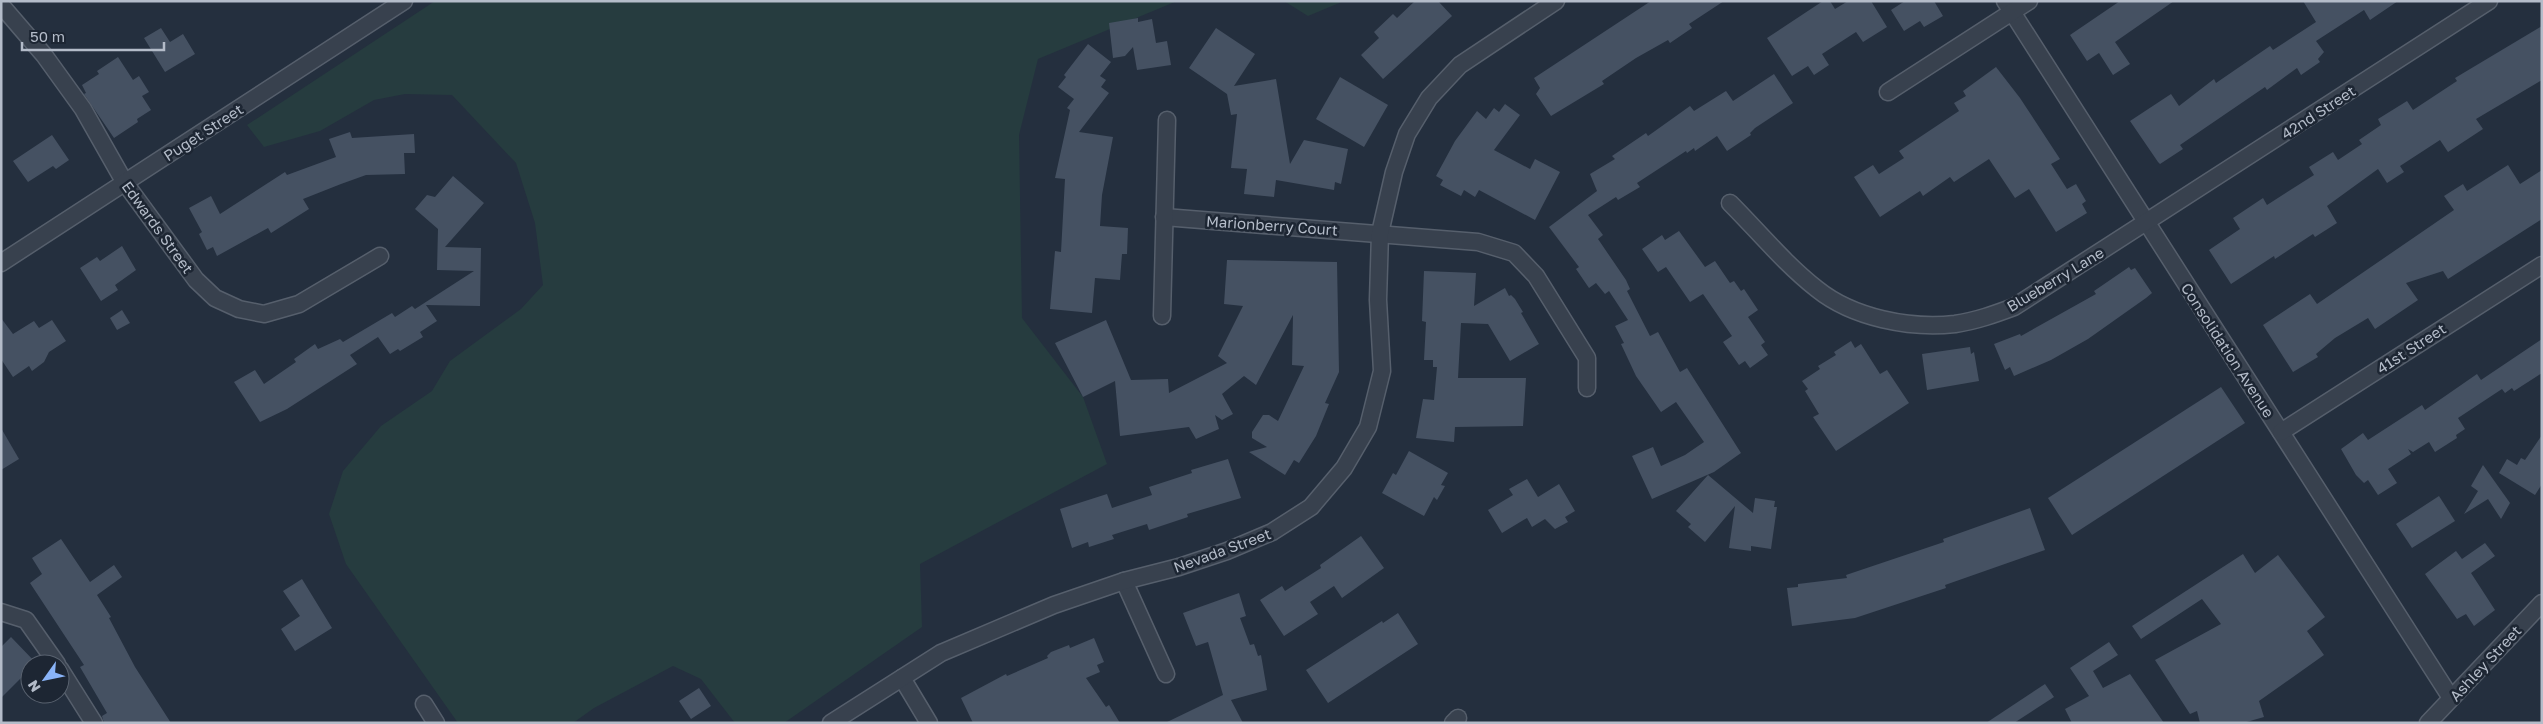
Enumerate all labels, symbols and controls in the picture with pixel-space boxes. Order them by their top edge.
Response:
scale bar [22,20,165,52]
text: 50 m [30,27,65,45]
street label: 42nd Street [2278,81,2358,143]
street label: Puget Street [160,100,246,164]
street label: Edwards Street [119,177,197,277]
street label: Marionberry Court [1205,211,1339,239]
street label: Blueberry Lane [2003,243,2107,315]
street label: Consolidation Avenue [2178,279,2278,421]
street label: 41st Street [2373,319,2449,377]
street label: Nevada Street [1171,524,1273,576]
street label: Ashley Street [2445,621,2525,705]
north arrow [20,654,70,704]
text: N [24,677,44,695]

